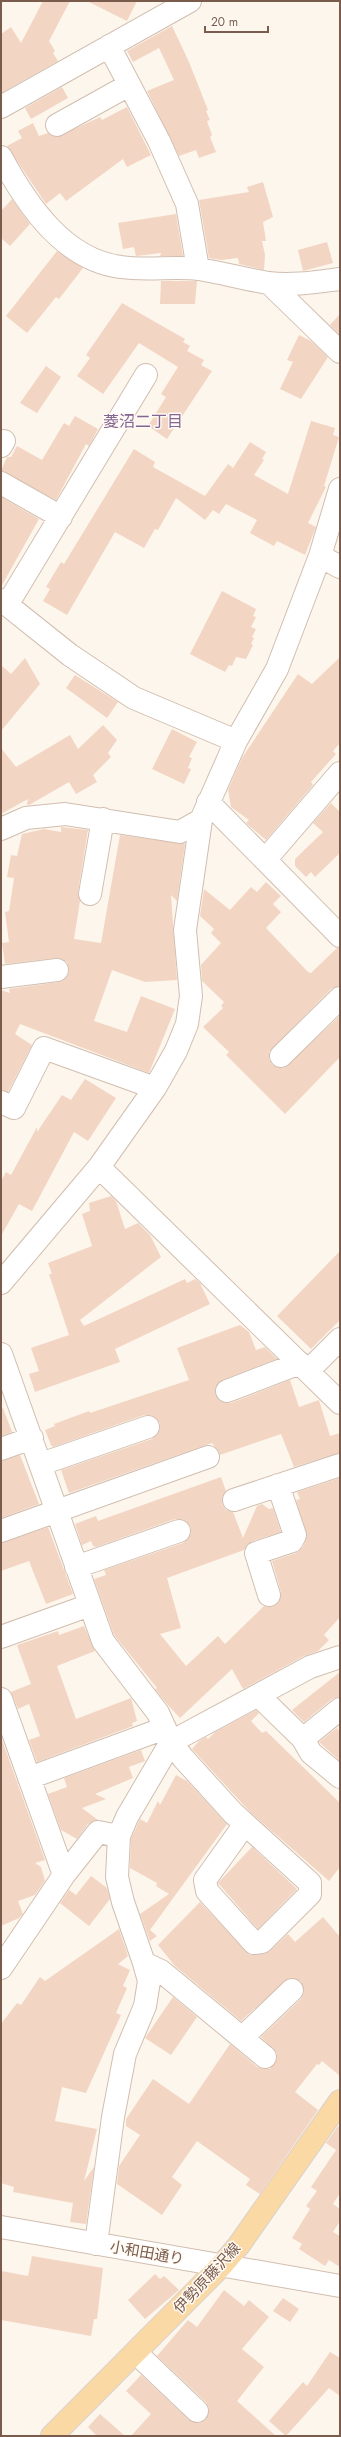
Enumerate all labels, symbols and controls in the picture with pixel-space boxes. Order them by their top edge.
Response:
scale bar [205,8,268,34]
text: 20 m [211,13,238,31]
district label: 菱沼二丁目 [103,410,183,433]
street label: 小和田通り [108,2236,186,2270]
street label: 伊勢原藤沢線 [168,2238,246,2318]

